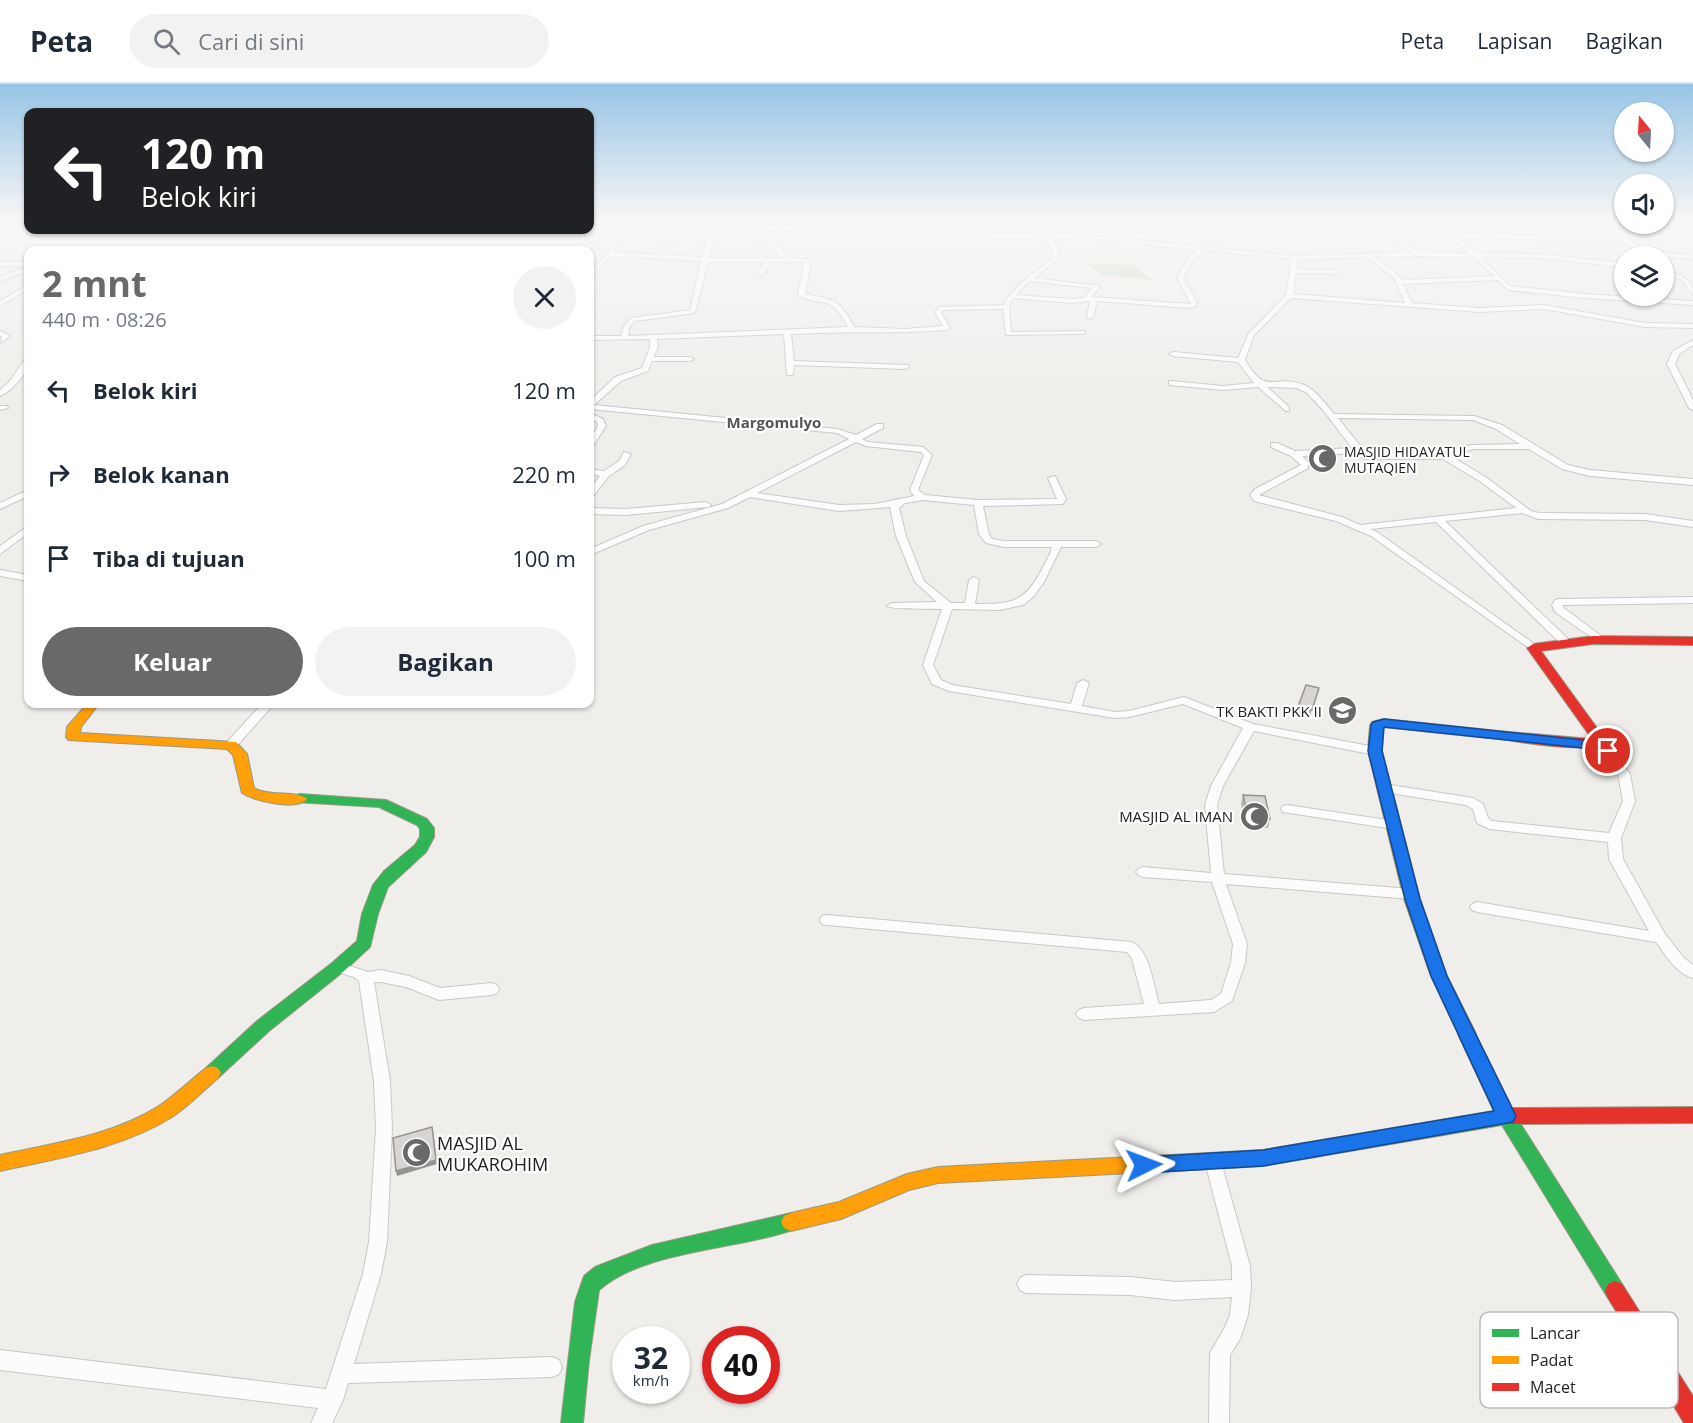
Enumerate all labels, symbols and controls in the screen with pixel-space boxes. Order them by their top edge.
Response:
search box [129,14,549,68]
text: Peta [30,22,93,60]
icon: search [150,25,183,58]
text: Cari di sini [198,26,304,56]
text: Peta [1401,27,1444,55]
text: Lapisan [1477,27,1552,55]
text: Bagikan [1585,27,1663,55]
north arrow [1614,102,1674,162]
map controls [1614,102,1674,306]
text: 120 m [141,124,265,181]
icon: left [42,132,120,210]
button: sound [1614,174,1674,234]
text: Belok kiri [141,178,257,215]
button: layers [1614,246,1674,306]
text: 2 mnt [42,259,147,308]
button: close [513,266,576,329]
text: 440 m · 08:26 [42,306,167,333]
icon: left [42,374,75,407]
text: Belok kiri [93,375,198,405]
text: 120 m [512,375,576,405]
district label: Margomulyo [727,412,821,432]
place label: MASJID HIDAYATUL MUTAQIEN [1344,442,1470,477]
mosque icon: MASJID HIDAYATUL MUTAQIEN [1307,443,1339,475]
icon: right [42,458,75,491]
text: Belok kanan [93,459,230,489]
text: 220 m [512,459,576,489]
icon: arrive [42,542,75,575]
text: Tiba di tujuan [93,543,245,573]
text: 100 m [512,543,576,573]
button: Keluar [42,627,303,696]
button: Bagikan [315,627,576,696]
school or university icon: TK BAKTI PKK II [1327,695,1359,727]
place label: TK BAKTI PKK II [1216,701,1322,721]
pin [1582,725,1633,776]
icon: arrive [1591,734,1624,767]
mosque icon: MASJID AL IMAN [1238,800,1270,832]
place label: MASJID AL IMAN [1119,806,1233,826]
place label: MASJID AL MUKAROHIM [437,1131,548,1176]
position arrow [1112,1133,1176,1197]
mosque icon: MASJID AL MUKAROHIM [400,1137,432,1169]
legend [1480,1312,1678,1408]
text: Lancar [1530,1322,1581,1344]
speed limit sign: 40 [702,1326,780,1404]
text: 32 [634,1337,668,1378]
text: Padat [1530,1349,1573,1371]
text: km/h [633,1370,669,1390]
text: Macet [1530,1376,1576,1398]

